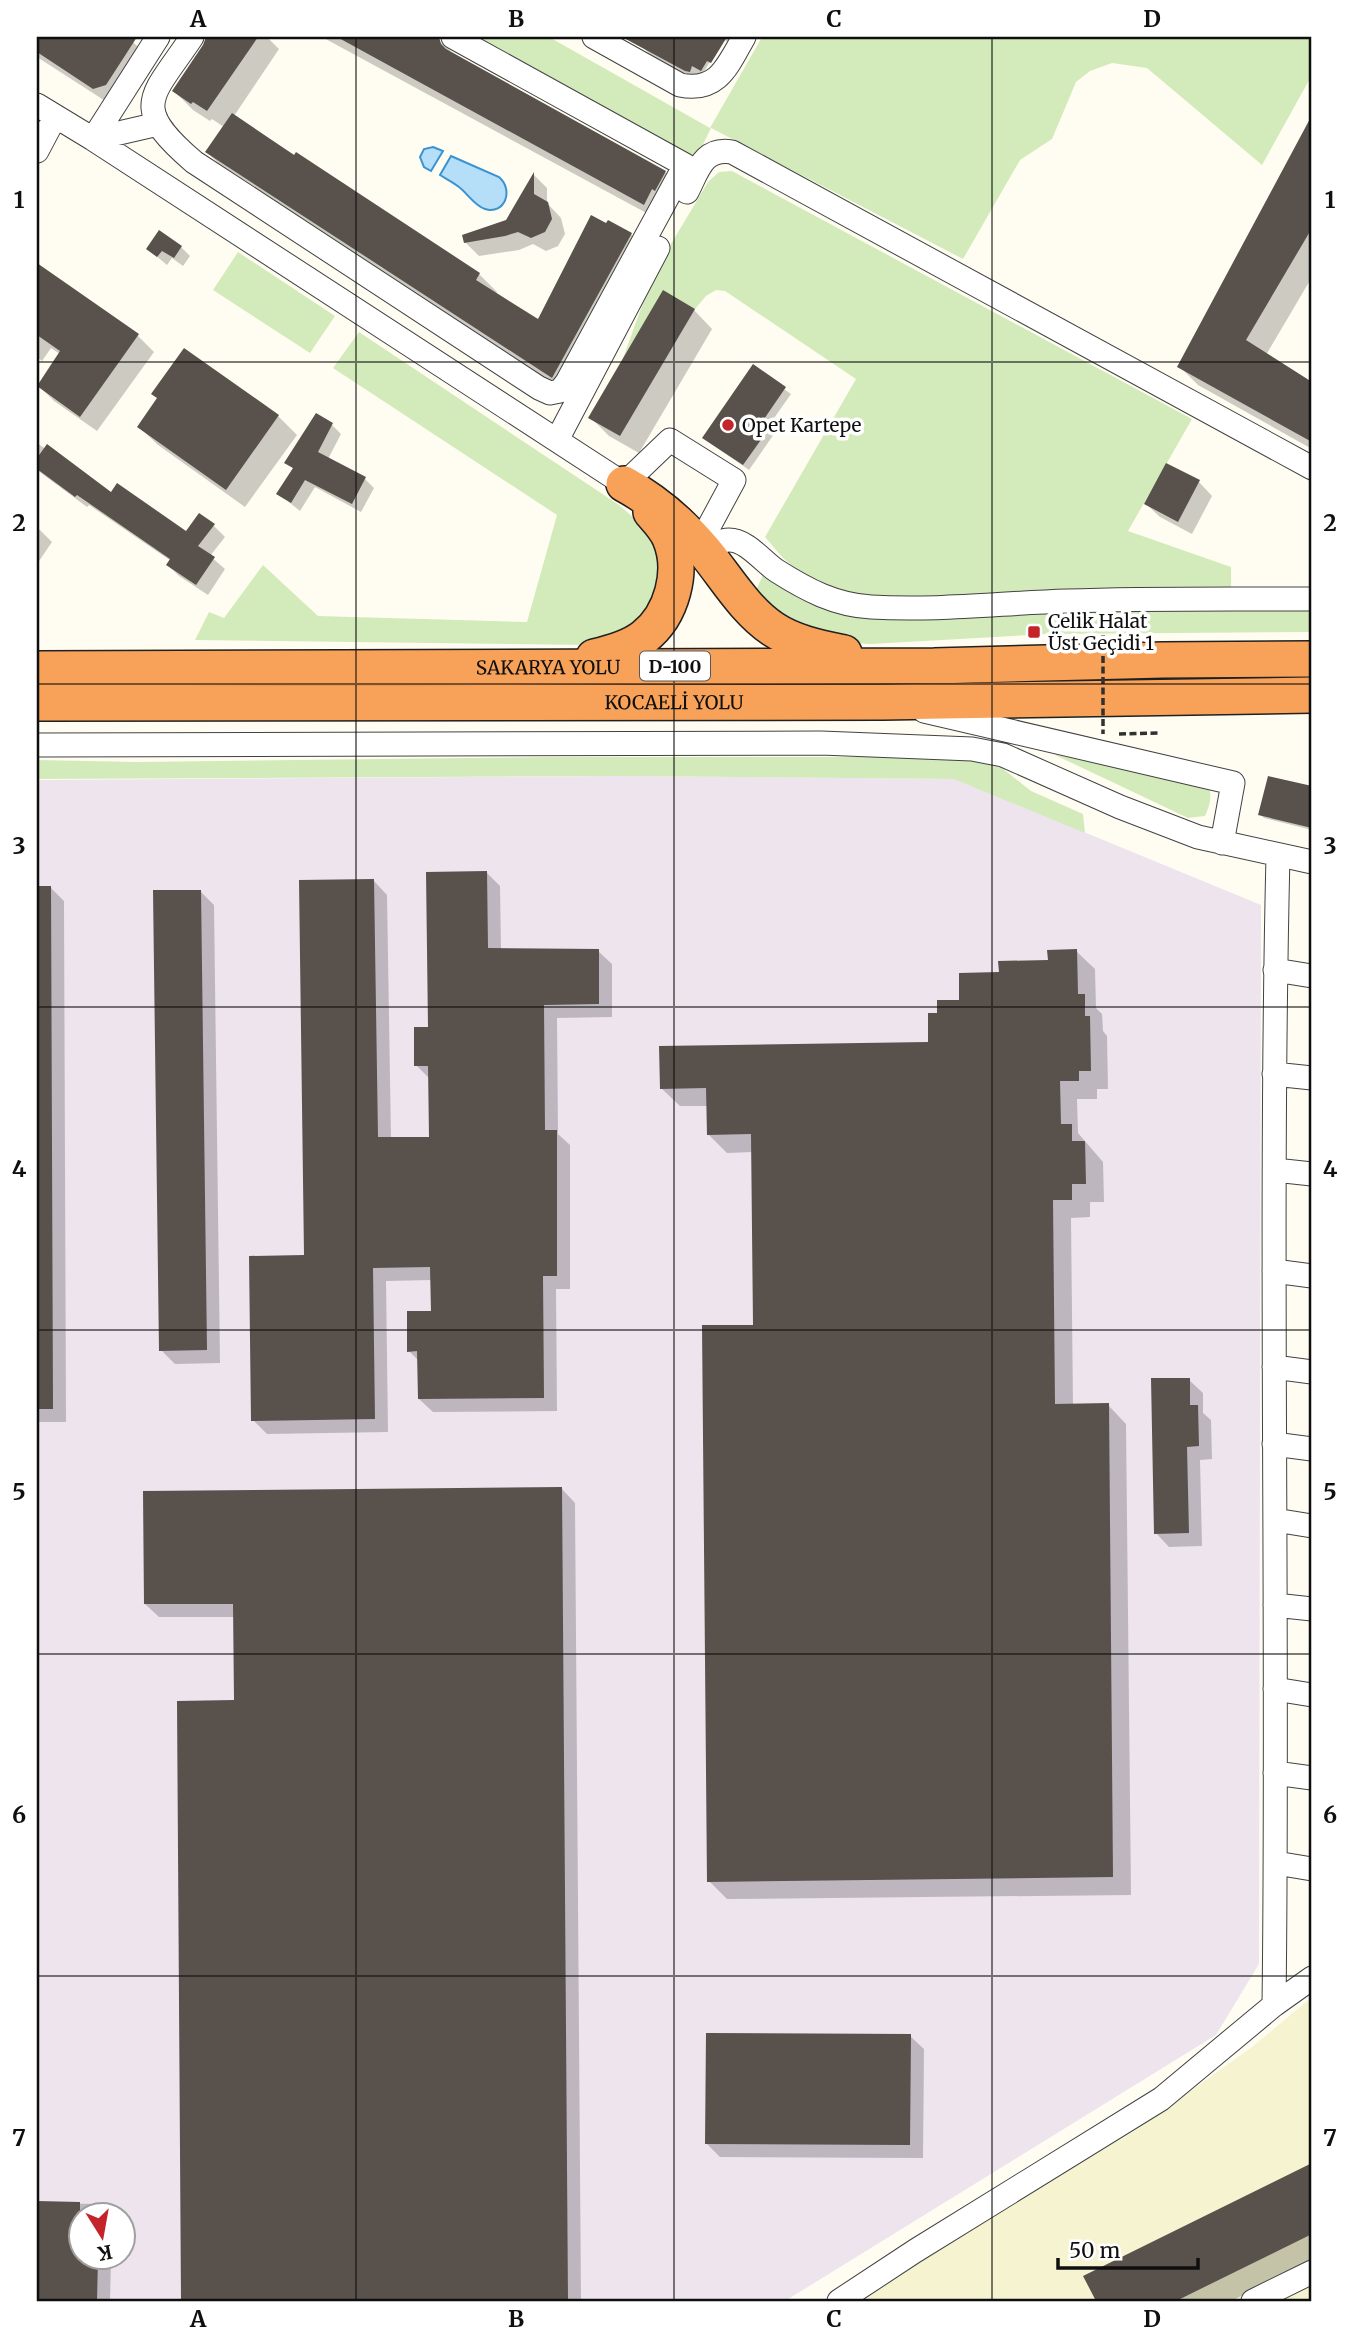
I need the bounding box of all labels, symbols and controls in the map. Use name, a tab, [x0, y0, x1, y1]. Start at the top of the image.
text: A	[189, 4, 207, 33]
text: B	[508, 4, 524, 33]
text: C	[826, 4, 842, 33]
text: D	[1143, 4, 1161, 33]
text: 1	[14, 185, 25, 214]
text: 1	[1325, 185, 1336, 214]
place label: Opet Kartepe	[742, 413, 862, 437]
marker: Opet Kartepe	[720, 417, 736, 433]
text: 2	[12, 508, 26, 537]
text: 2	[1323, 508, 1337, 537]
place label: Çelik Halat Üst Geçidi 1	[1048, 609, 1154, 655]
marker: Çelik Halat Üst Geçidi 1	[1026, 624, 1042, 640]
road number: D-100	[640, 652, 710, 680]
street label: SAKARYA YOLU	[476, 655, 620, 680]
street label: KOCAELİ YOLU	[604, 690, 744, 714]
text: 3	[12, 831, 26, 860]
text: 3	[1323, 831, 1337, 860]
text: 4	[12, 1154, 27, 1183]
text: 4	[1323, 1154, 1338, 1183]
text: 5	[12, 1477, 26, 1506]
text: 5	[1323, 1477, 1337, 1506]
text: 6	[12, 1800, 26, 1829]
text: 6	[1323, 1800, 1337, 1829]
text: 7	[12, 2123, 26, 2152]
text: 7	[1323, 2123, 1337, 2152]
north arrow	[66, 2202, 136, 2272]
scale bar	[1058, 2226, 1198, 2270]
text: 50 m	[1069, 2237, 1120, 2264]
text: K	[95, 2240, 115, 2266]
text: A	[189, 2304, 207, 2333]
text: B	[508, 2304, 524, 2333]
text: C	[826, 2304, 842, 2333]
text: D	[1143, 2304, 1161, 2333]

